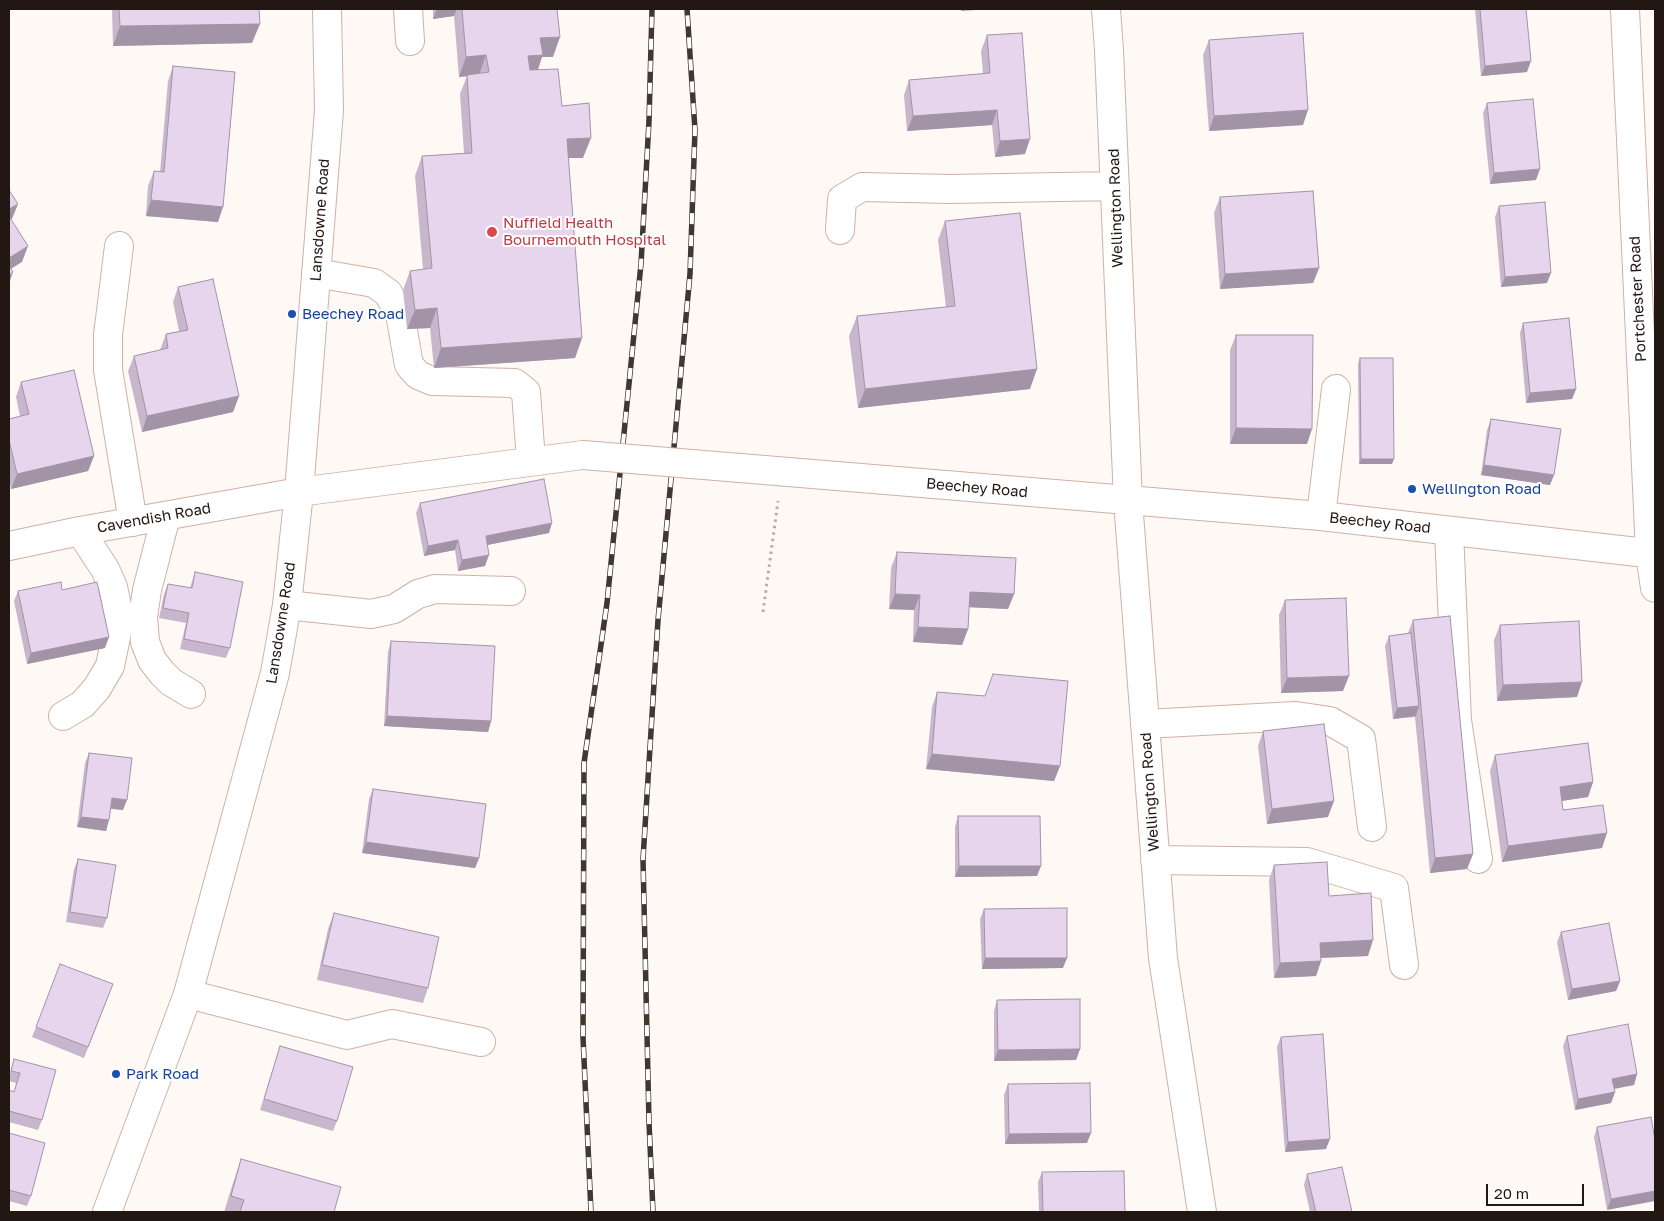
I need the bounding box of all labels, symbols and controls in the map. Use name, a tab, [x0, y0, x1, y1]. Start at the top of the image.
street label: Wellington Road	[1105, 148, 1127, 268]
street label: Lansdowne Road	[307, 158, 333, 282]
place label: Nuffield Health Bournemouth Hospital	[503, 214, 666, 249]
marker: Nuffield Health Bournemouth Hospital	[485, 225, 499, 239]
street label: Portchester Road	[1626, 236, 1650, 362]
place label: Beechey Road	[302, 305, 404, 323]
marker: Beechey Road	[286, 308, 298, 320]
street label: Beechey Road	[925, 475, 1029, 501]
place label: Wellington Road	[1422, 480, 1541, 498]
marker: Wellington Road	[1406, 483, 1418, 495]
street label: Cavendish Road	[96, 499, 212, 537]
street label: Beechey Road	[1328, 509, 1432, 537]
street label: Lansdowne Road	[262, 561, 300, 685]
street label: Wellington Road	[1137, 732, 1163, 852]
place label: Park Road	[126, 1065, 199, 1083]
marker: Park Road	[110, 1068, 122, 1080]
scale bar	[1489, 1174, 1586, 1206]
text: 20 m	[1494, 1184, 1529, 1202]

